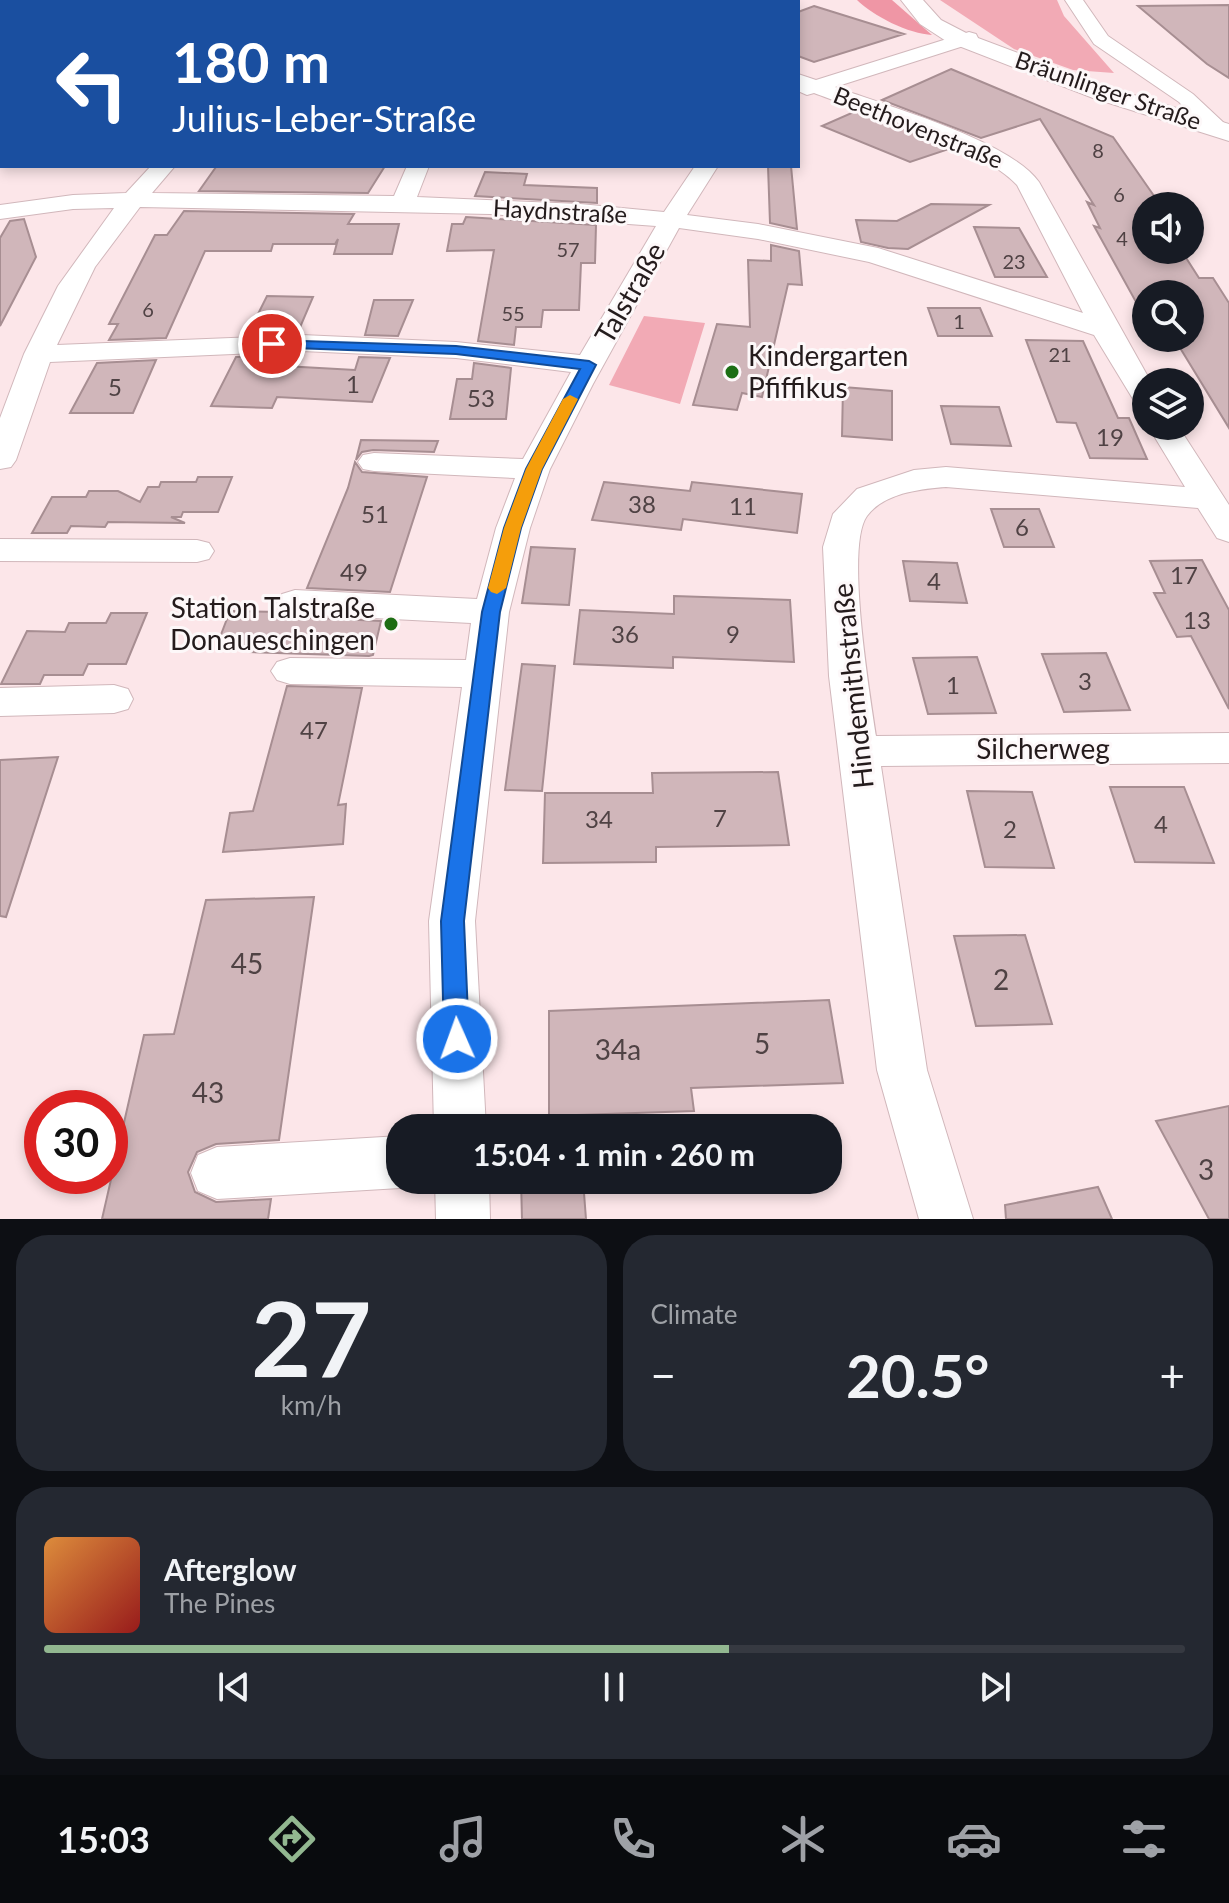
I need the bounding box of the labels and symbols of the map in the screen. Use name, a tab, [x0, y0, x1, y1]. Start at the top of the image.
street label: Bräunlinger Straße	[1012, 44, 1205, 135]
street label: Beethovenstraße	[830, 79, 1007, 174]
house number: 8	[1092, 138, 1104, 162]
house number: 6	[1113, 182, 1125, 206]
street label: Haydnstraße	[492, 193, 628, 229]
house number: 4	[1116, 226, 1128, 250]
street label: Talstraße	[587, 236, 672, 349]
house number: 57	[556, 237, 580, 261]
house number: 23	[1002, 249, 1026, 273]
house number: 6	[142, 297, 154, 321]
house number: 55	[501, 301, 525, 325]
house number: 1	[953, 309, 965, 333]
pin	[238, 310, 306, 378]
place label: Kindergarten Pfiffikus	[748, 338, 908, 404]
house number: 21	[1048, 342, 1072, 366]
marker: Kindergarten Pfiffikus	[723, 363, 741, 381]
house number: 1	[346, 369, 360, 398]
house number: 5	[108, 372, 122, 401]
house number: 53	[467, 383, 495, 412]
house number: 19	[1096, 422, 1124, 451]
house number: 38	[628, 489, 656, 518]
house number: 11	[729, 491, 757, 520]
house number: 51	[361, 499, 389, 528]
house number: 6	[1015, 512, 1029, 541]
house number: 49	[340, 557, 368, 586]
house number: 17	[1170, 560, 1198, 589]
house number: 4	[927, 566, 941, 595]
street label: Hindemithstraße	[824, 582, 880, 791]
place label: Station Talstraße Donaueschingen	[170, 590, 375, 656]
house number: 13	[1183, 605, 1211, 634]
marker: Station Talstraße Donaueschingen	[382, 615, 400, 633]
house number: 36	[611, 619, 639, 648]
house number: 9	[726, 619, 740, 648]
house number: 3	[1078, 666, 1092, 695]
house number: 1	[946, 670, 960, 699]
house number: 47	[300, 715, 328, 744]
street label: Silcherweg	[976, 731, 1110, 765]
house number: 7	[713, 803, 727, 832]
house number: 34	[585, 804, 613, 833]
house number: 4	[1154, 809, 1168, 838]
house number: 2	[1003, 814, 1017, 843]
house number: 45	[231, 946, 263, 980]
house number: 2	[993, 962, 1009, 996]
position arrow	[415, 997, 499, 1081]
house number: 5	[754, 1026, 770, 1060]
house number: 34a	[595, 1032, 641, 1066]
house number: 43	[192, 1075, 224, 1109]
speed limit sign: 30	[24, 1090, 128, 1194]
house number: 3	[1198, 1152, 1214, 1186]

